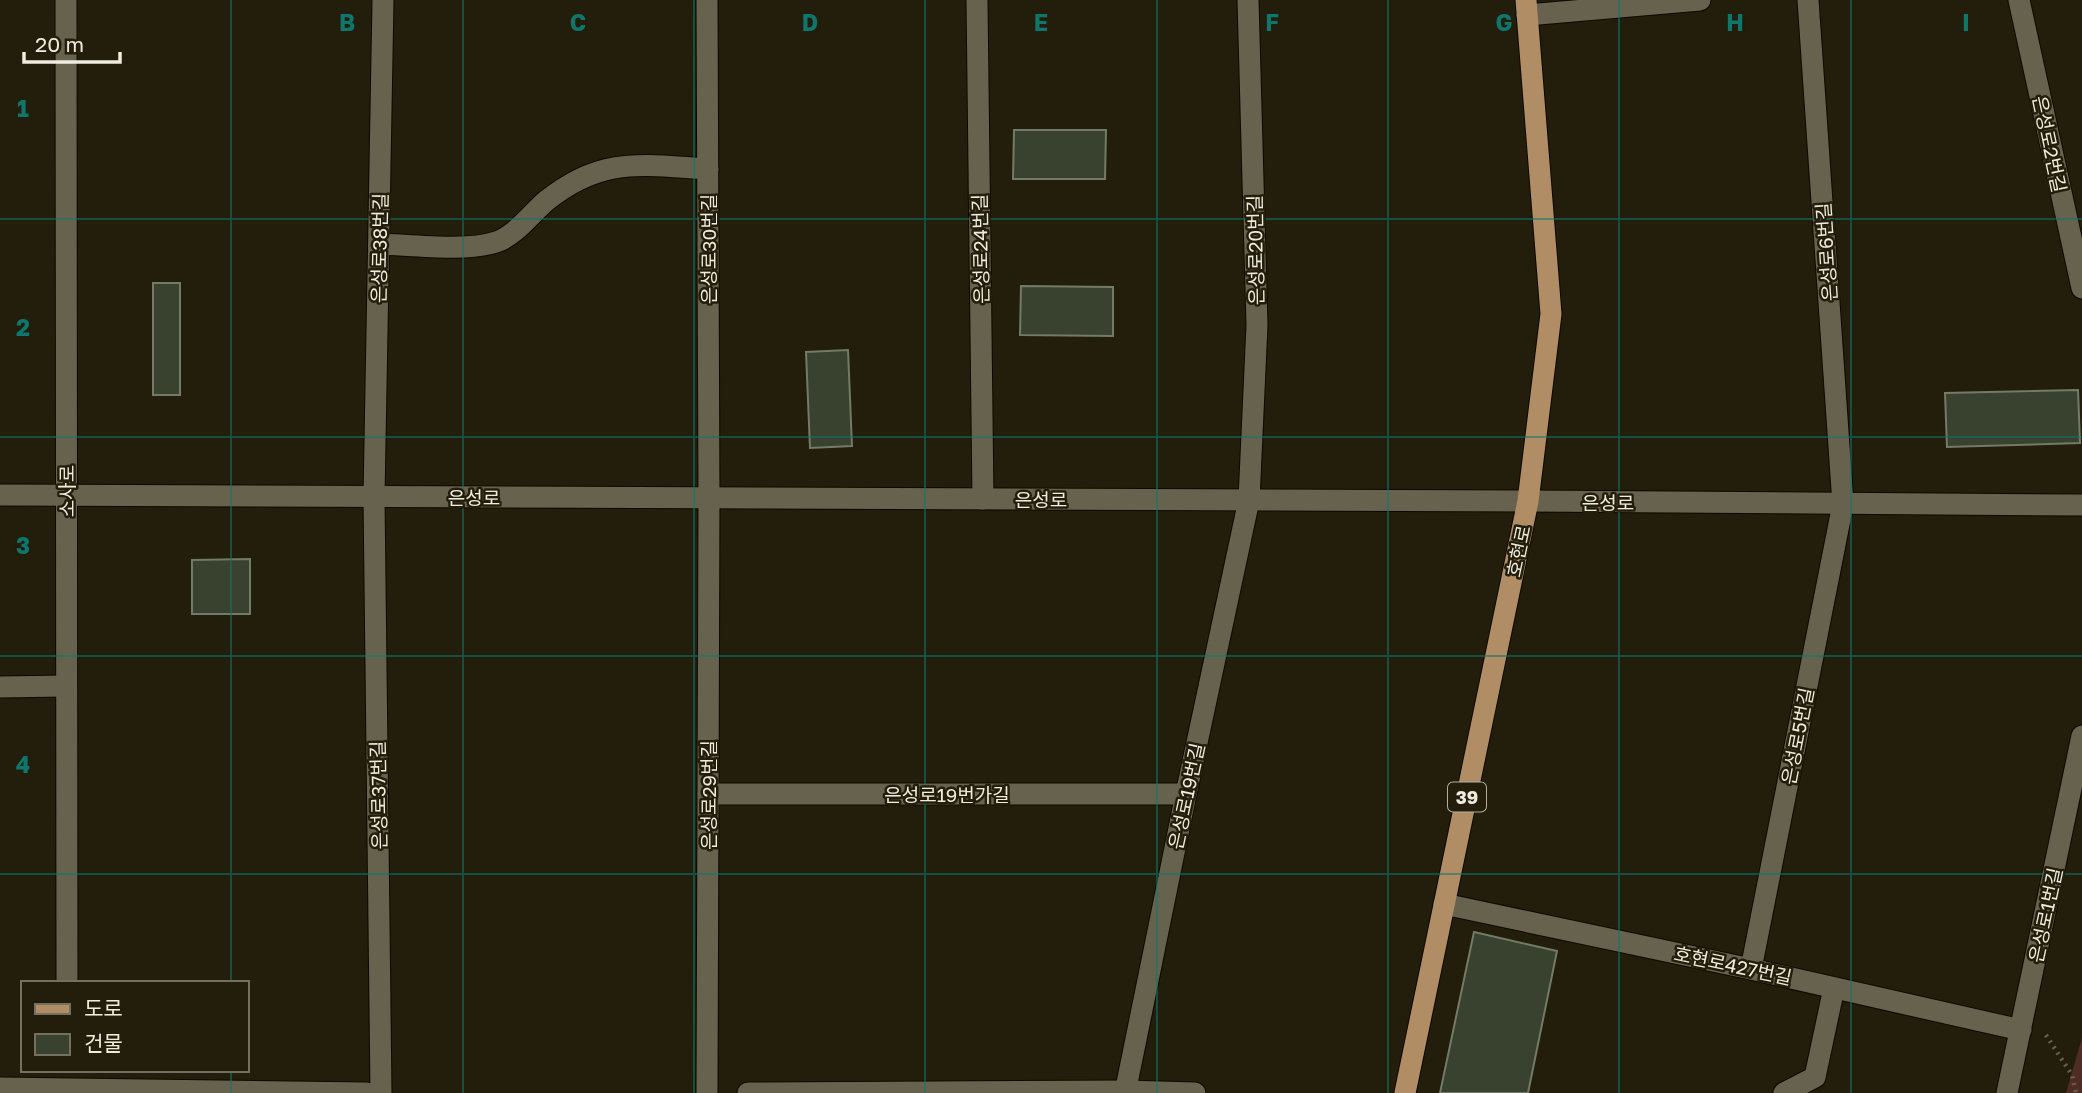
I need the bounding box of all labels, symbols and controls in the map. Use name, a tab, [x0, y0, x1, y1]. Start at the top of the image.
text: B	[339, 8, 355, 36]
text: C	[570, 8, 586, 36]
text: D	[802, 8, 818, 36]
text: E	[1034, 8, 1048, 36]
text: F	[1265, 8, 1279, 36]
text: G	[1496, 8, 1512, 36]
text: H	[1726, 8, 1744, 36]
text: I	[1962, 8, 1970, 36]
scale bar	[24, 21, 121, 65]
text: 20 m	[35, 31, 84, 57]
street label: 은성로2번길	[2029, 93, 2071, 195]
text: 1	[17, 94, 29, 122]
street label: 은성로38번길	[367, 193, 391, 303]
street label: 은성로30번길	[697, 194, 720, 304]
street label: 은성로24번길	[968, 194, 992, 304]
street label: 은성로20번길	[1243, 195, 1267, 305]
street label: 은성로6번길	[1811, 202, 1841, 302]
text: 2	[16, 313, 30, 341]
street label: 소사로	[55, 465, 78, 517]
street label: 은성로	[448, 486, 500, 509]
street label: 은성로	[1015, 488, 1067, 511]
street label: 은성로	[1582, 491, 1634, 514]
street label: 호현로	[1501, 523, 1535, 579]
text: 3	[16, 531, 30, 559]
street label: 은성로5번길	[1776, 685, 1818, 787]
street label: 은성로29번길	[697, 740, 720, 850]
street label: 은성로37번길	[366, 741, 390, 849]
street label: 은성로19번길	[1164, 741, 1208, 851]
text: 4	[16, 750, 30, 778]
road number: 39	[1448, 782, 1486, 812]
street label: 은성로19번가길	[884, 783, 1010, 806]
street label: 은성로1번길	[2024, 865, 2066, 965]
street label: 호현로427번길	[1672, 941, 1794, 989]
legend	[21, 981, 248, 1072]
text: 도로	[84, 995, 123, 1021]
text: 건물	[84, 1030, 123, 1056]

